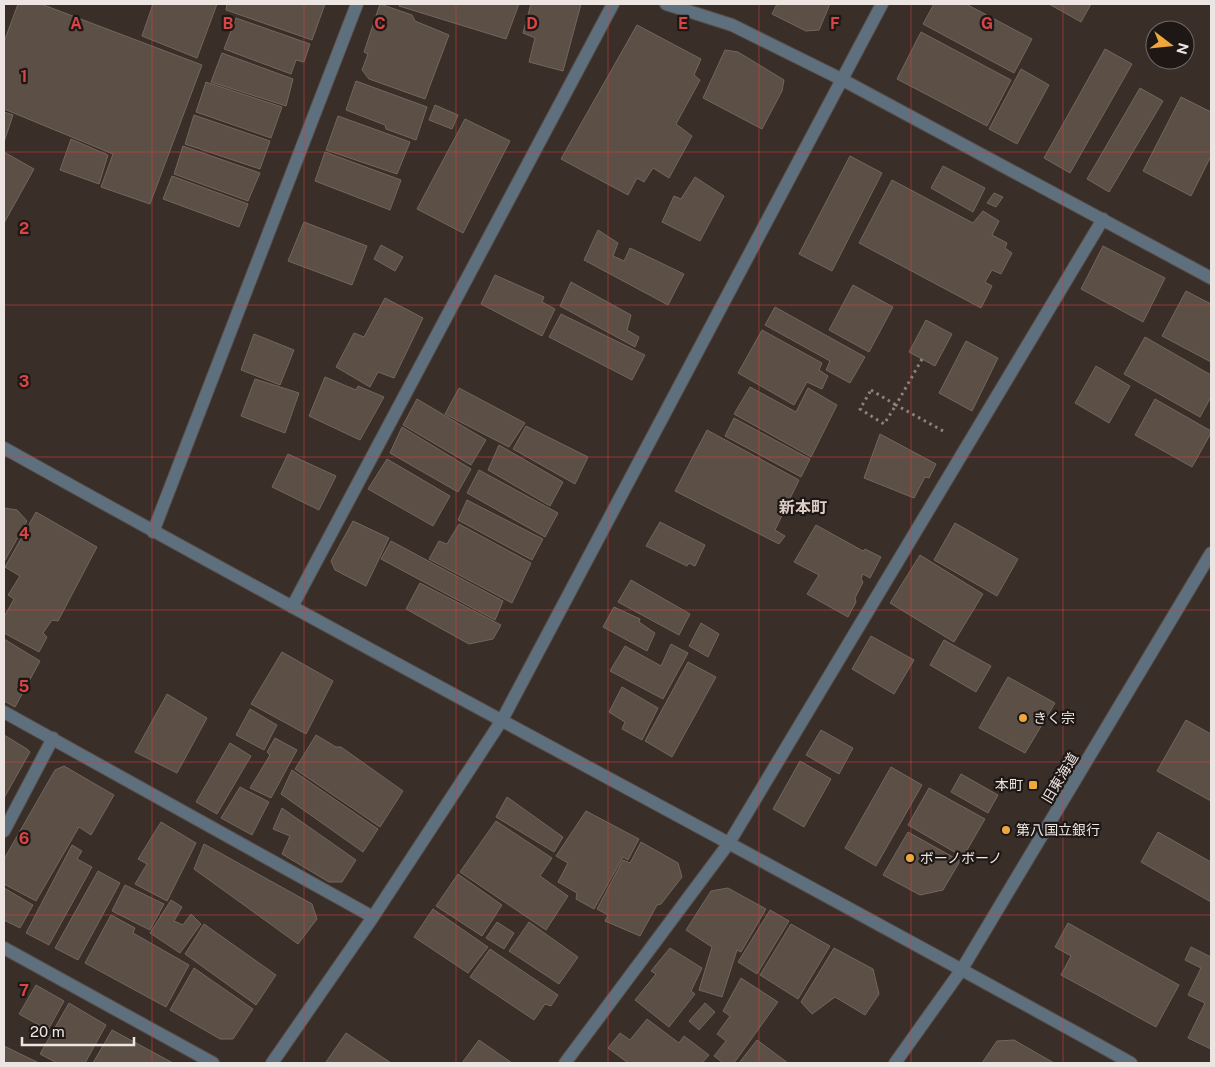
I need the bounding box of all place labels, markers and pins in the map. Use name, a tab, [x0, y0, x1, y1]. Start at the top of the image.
place label: きく宗	[1033, 710, 1075, 726]
marker: きく宗	[1017, 712, 1029, 724]
place label: 本町	[995, 777, 1023, 793]
marker: 本町	[1027, 779, 1039, 791]
place label: 第八国立銀行	[1016, 822, 1100, 838]
marker: 第八国立銀行	[1000, 824, 1012, 836]
place label: ボーノボーノ	[920, 850, 1002, 866]
marker: ボーノボーノ	[904, 852, 916, 864]

